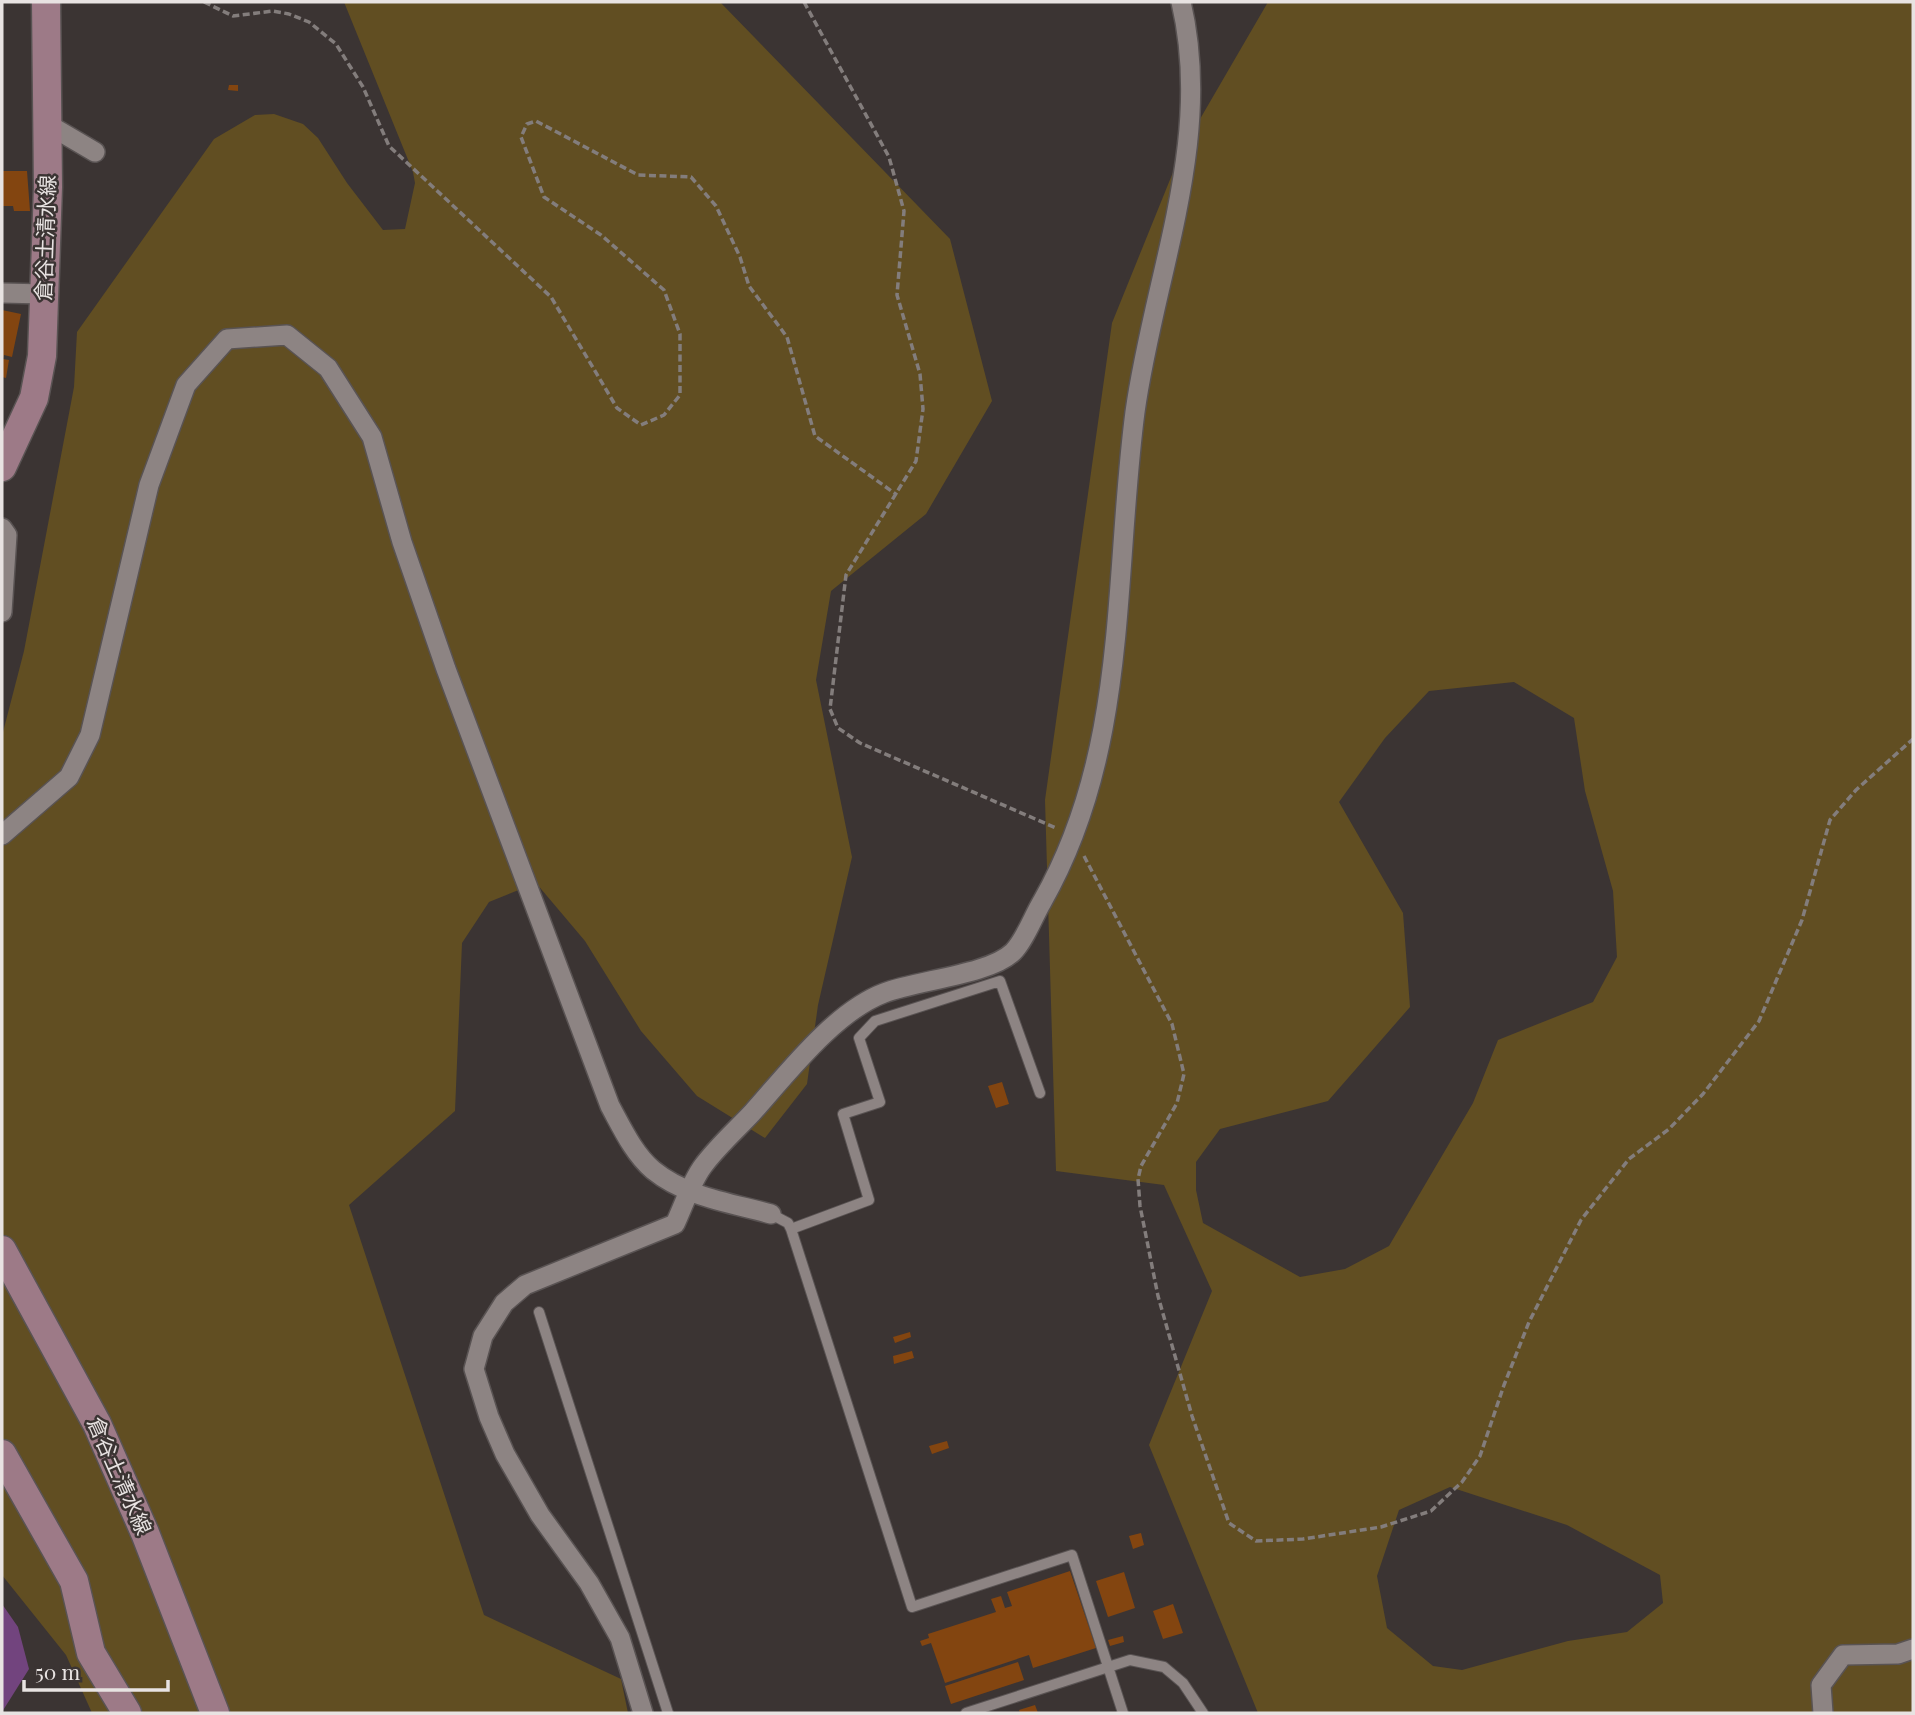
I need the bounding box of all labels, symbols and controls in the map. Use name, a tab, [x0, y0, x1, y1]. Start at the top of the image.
street label: 倉谷土清水線	[28, 174, 60, 301]
street label: 倉谷土清水線	[82, 1412, 159, 1538]
scale bar	[24, 1648, 168, 1692]
text: 50 m	[35, 1657, 81, 1685]

